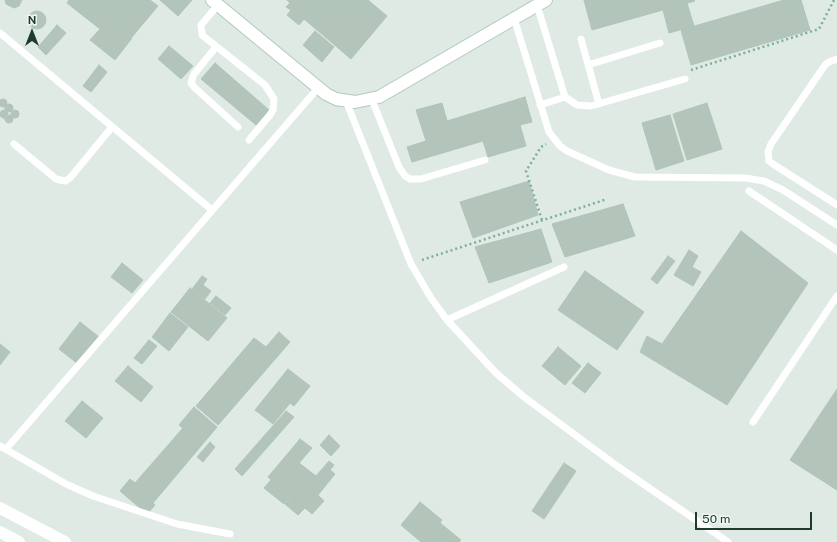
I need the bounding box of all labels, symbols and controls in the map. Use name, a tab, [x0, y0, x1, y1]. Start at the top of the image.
north arrow	[12, 12, 52, 52]
text: N	[28, 14, 36, 26]
scale bar	[697, 504, 814, 530]
text: 50 m	[702, 512, 730, 526]

